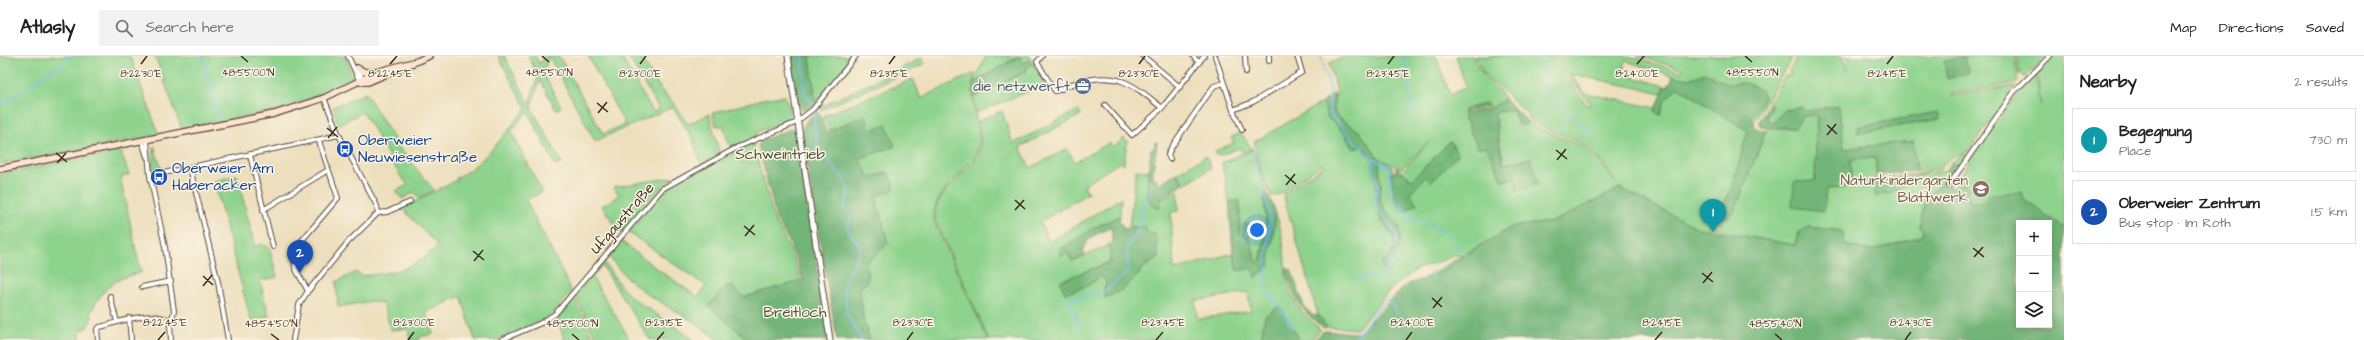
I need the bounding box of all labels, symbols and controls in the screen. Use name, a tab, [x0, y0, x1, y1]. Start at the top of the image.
search box	[99, 10, 379, 46]
text: Atlasly	[20, 14, 75, 41]
icon: search	[113, 17, 135, 39]
text: Search here	[145, 17, 234, 38]
text: Map	[2170, 18, 2197, 38]
text: Directions	[2219, 18, 2284, 38]
text: Saved	[2306, 18, 2344, 38]
text: 48°55'00"N	[222, 66, 274, 80]
text: 48°55'10"N	[525, 66, 573, 80]
text: 48°55'50"N	[1725, 66, 1779, 80]
text: 8°22'30"E	[120, 67, 162, 81]
text: 8°22'45"E	[368, 67, 412, 81]
text: 8°23'00"E	[619, 67, 661, 81]
text: 8°23'15"E	[870, 67, 908, 81]
text: 8°23'30"E	[1119, 67, 1159, 81]
text: 8°23'45"E	[1366, 67, 1410, 81]
text: 8°24'00"E	[1615, 67, 1659, 81]
text: 8°24'15"E	[1867, 67, 1907, 81]
text: Nearby	[2080, 70, 2137, 94]
text: 2 results	[2294, 73, 2348, 91]
place label: die netzwerft	[973, 76, 1070, 97]
office icon: die netzwerft	[1073, 76, 1093, 96]
text: Begegnung	[2119, 121, 2192, 142]
place label: Oberweier Neuwiesenstraße	[358, 130, 477, 168]
text: 1	[2093, 131, 2095, 149]
text: 730 m	[2309, 131, 2347, 149]
bus stop icon: Oberweier Neuwiesenstraße	[335, 139, 355, 159]
text: Place	[2119, 142, 2151, 160]
park label: Schweintrieb	[735, 144, 825, 165]
place label: Oberweier Am Haberacker	[172, 158, 273, 196]
bus stop icon: Oberweier Am Haberacker	[149, 167, 169, 187]
place label: Naturkindergarten Blattwerk	[1841, 170, 1968, 208]
street label: Ufgaustraße	[585, 178, 660, 259]
school or university icon: Naturkindergarten Blattwerk	[1971, 179, 1991, 199]
text: Oberweier Zentrum	[2119, 193, 2260, 214]
pin: 1	[1700, 199, 1726, 232]
text: 2	[2090, 203, 2098, 221]
text: 1.5 km	[2311, 203, 2347, 221]
text: Bus stop · Im Roth	[2119, 214, 2231, 232]
your location	[1247, 220, 1267, 240]
map controls	[2016, 220, 2052, 328]
button: +	[2016, 220, 2052, 256]
pin: 2	[287, 240, 313, 273]
button: −	[2016, 256, 2052, 292]
button: layers	[2016, 292, 2052, 328]
park label: Breitloch	[763, 302, 827, 323]
text: 8°22'45"E	[143, 316, 187, 330]
text: 8°23'00"E	[393, 316, 435, 330]
text: 8°23'15"E	[645, 316, 683, 330]
text: 8°23'30"E	[893, 316, 933, 330]
text: 8°23'45"E	[1141, 316, 1185, 330]
text: 8°24'00"E	[1390, 316, 1434, 330]
text: 8°24'15"E	[1642, 316, 1682, 330]
text: 8°24'30"E	[1890, 316, 1932, 330]
text: 48°54'50"N	[244, 317, 298, 331]
text: 48°55'00"N	[546, 317, 598, 331]
text: 48°55'40"N	[1748, 317, 1802, 331]

